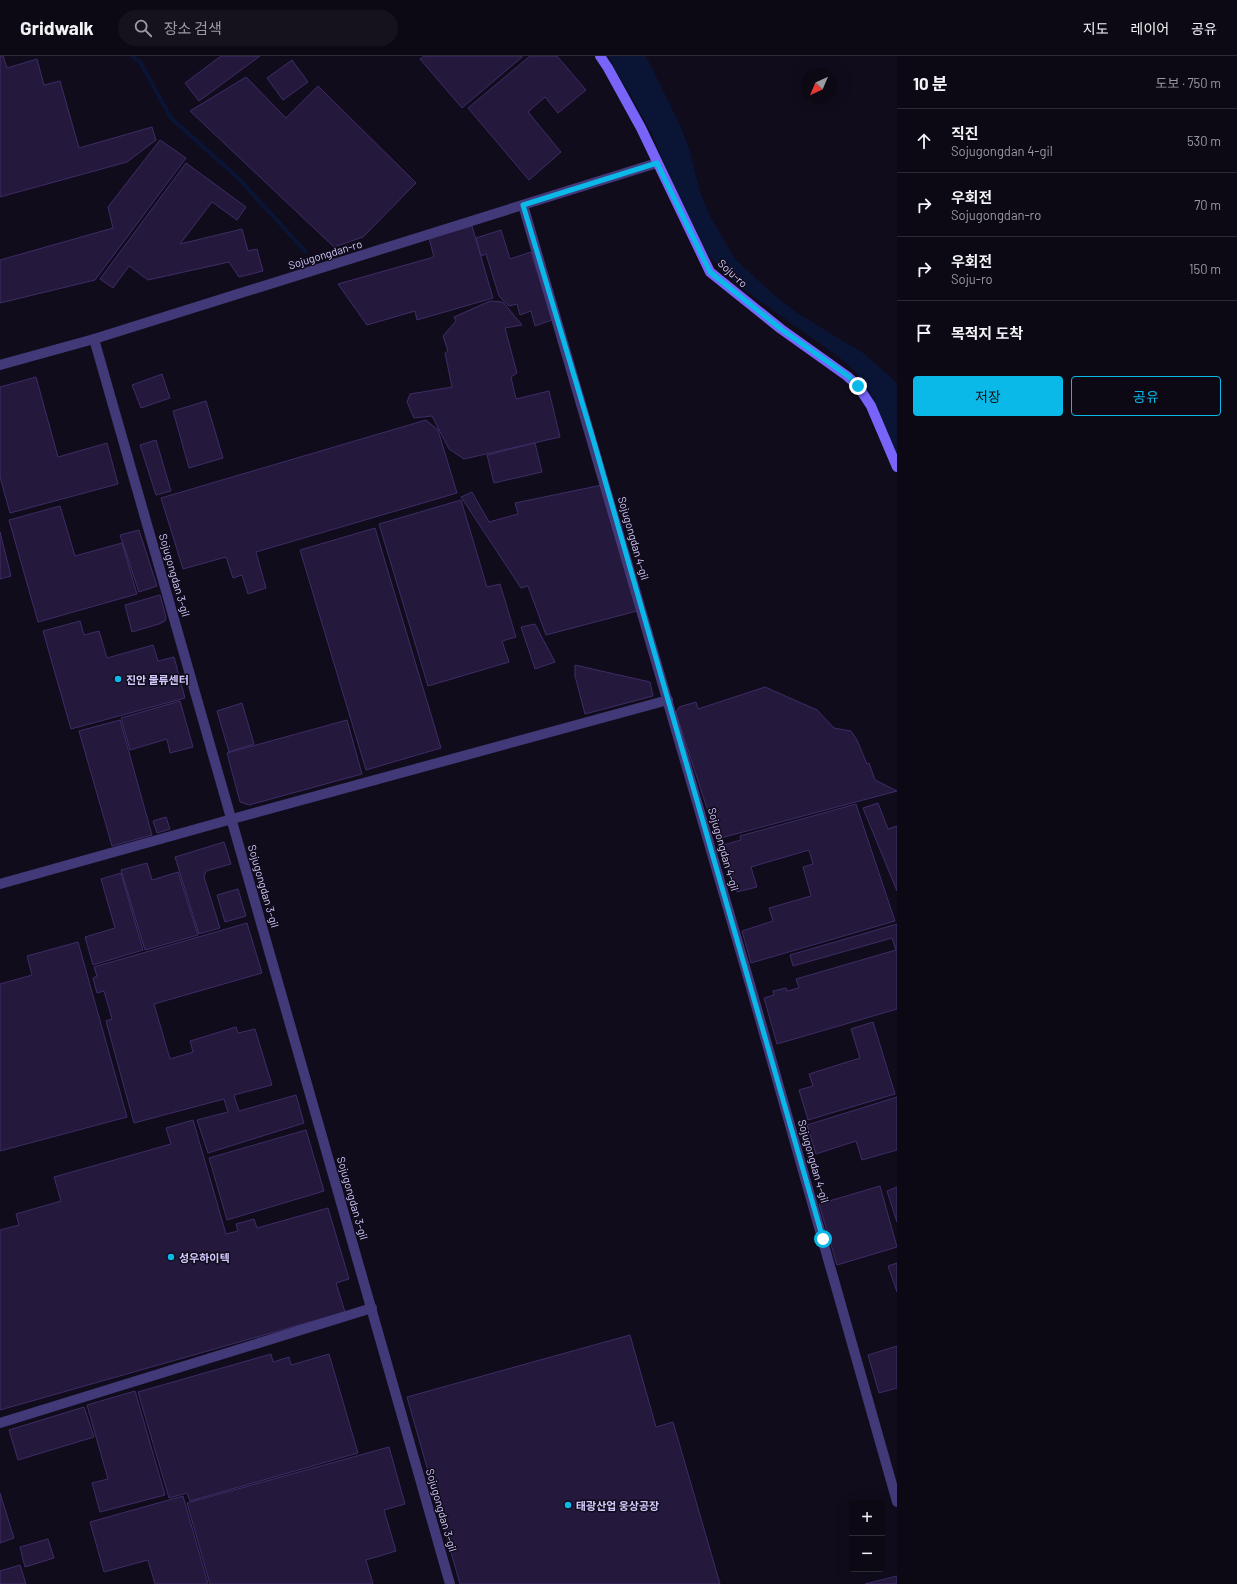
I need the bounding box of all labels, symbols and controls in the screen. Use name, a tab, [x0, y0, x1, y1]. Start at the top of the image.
search box	[118, 10, 398, 46]
text: Gridwalk	[20, 16, 94, 39]
icon: search	[132, 17, 154, 39]
text: 장소 검색	[164, 19, 222, 37]
text: 지도	[1083, 20, 1109, 37]
text: 레이어	[1131, 20, 1169, 37]
text: 공유	[1191, 20, 1217, 37]
north arrow	[801, 68, 837, 104]
text: 10 분	[913, 73, 948, 93]
text: 도보 · 750 m	[1156, 75, 1221, 91]
text: 직진	[951, 124, 979, 142]
icon: ahead	[913, 130, 935, 152]
text: 530 m	[1187, 133, 1221, 149]
text: Sojugongdan 4-gil	[951, 143, 1053, 159]
text: 우회전	[951, 188, 992, 206]
icon: right	[913, 194, 935, 216]
text: 70 m	[1194, 197, 1221, 213]
text: Sojugongdan-ro	[951, 207, 1041, 223]
street label: Sojugongdan-ro	[287, 237, 363, 271]
text: 우회전	[951, 252, 992, 270]
street label: Soju-ro	[716, 256, 750, 290]
icon: right	[913, 258, 935, 280]
text: 150 m	[1189, 261, 1221, 277]
text: Soju-ro	[951, 271, 993, 287]
icon: arrive	[913, 322, 935, 344]
text: 목적지 도착	[951, 324, 1023, 342]
button: 저장	[913, 376, 1063, 416]
button: 공유	[1071, 376, 1221, 416]
route end	[849, 377, 867, 395]
street label: Sojugongdan 4-gil	[616, 495, 652, 581]
street label: Sojugongdan 3-gil	[157, 532, 193, 618]
place label: 진안 물류센터	[126, 673, 189, 686]
marker: 진안 물류센터	[113, 674, 123, 684]
street label: Sojugongdan 4-gil	[706, 806, 742, 892]
street label: Sojugongdan 3-gil	[246, 843, 282, 929]
street label: Sojugongdan 4-gil	[796, 1118, 832, 1204]
street label: Sojugongdan 3-gil	[335, 1155, 371, 1241]
route start	[814, 1230, 832, 1248]
place label: 성우하이텍	[179, 1251, 230, 1264]
marker: 성우하이텍	[166, 1252, 176, 1262]
street label: Sojugongdan 3-gil	[424, 1467, 460, 1553]
place label: 태광산업 웅상공장	[576, 1499, 659, 1512]
marker: 태광산업 웅상공장	[563, 1500, 573, 1510]
map controls	[849, 1500, 885, 1572]
button: +	[849, 1500, 885, 1536]
button: −	[849, 1536, 885, 1572]

